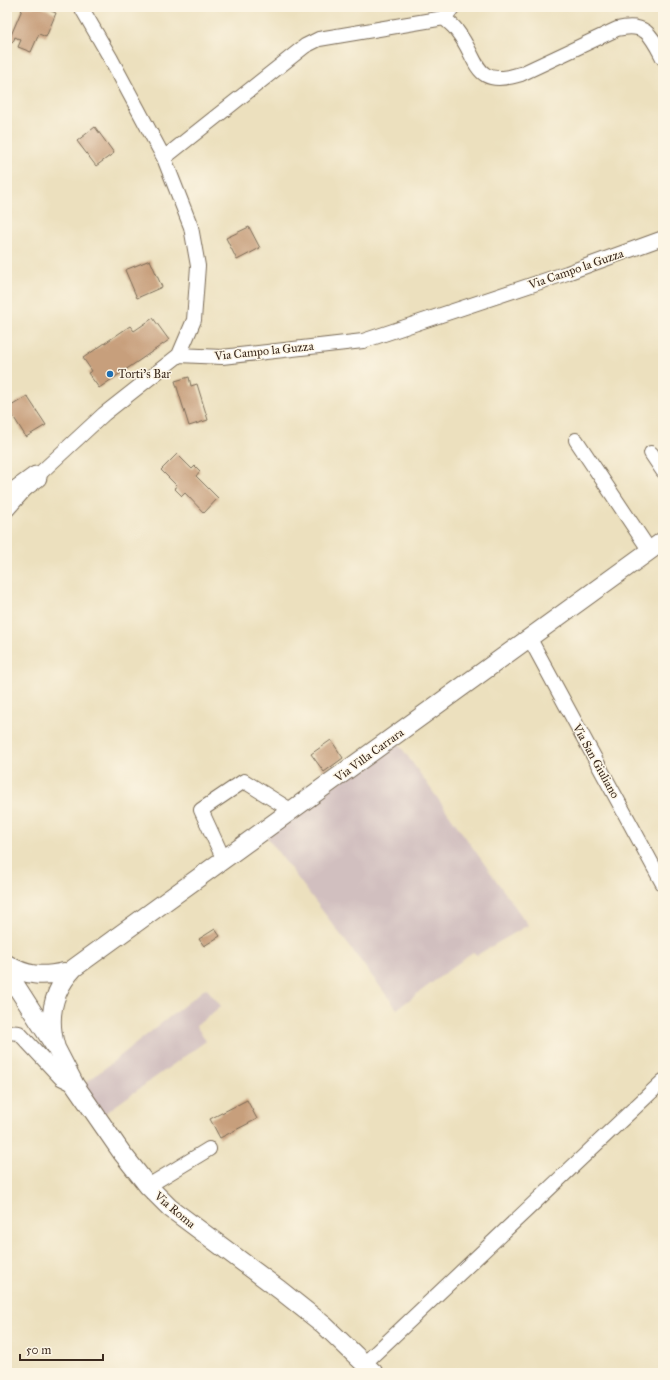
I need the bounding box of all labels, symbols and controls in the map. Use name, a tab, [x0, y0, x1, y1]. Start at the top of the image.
street label: Via Campo la Guzza	[526, 246, 626, 292]
street label: Via Campo la Guzza	[213, 339, 315, 363]
place label: Torti's Bar	[118, 367, 171, 381]
marker: Torti's Bar	[105, 369, 115, 379]
street label: Via San Giuliano	[569, 720, 622, 801]
street label: Via Villa Carrara	[331, 725, 407, 785]
street label: Via Roma	[151, 1188, 199, 1232]
scale bar	[20, 1336, 103, 1362]
text: 50 m	[26, 1343, 51, 1357]

